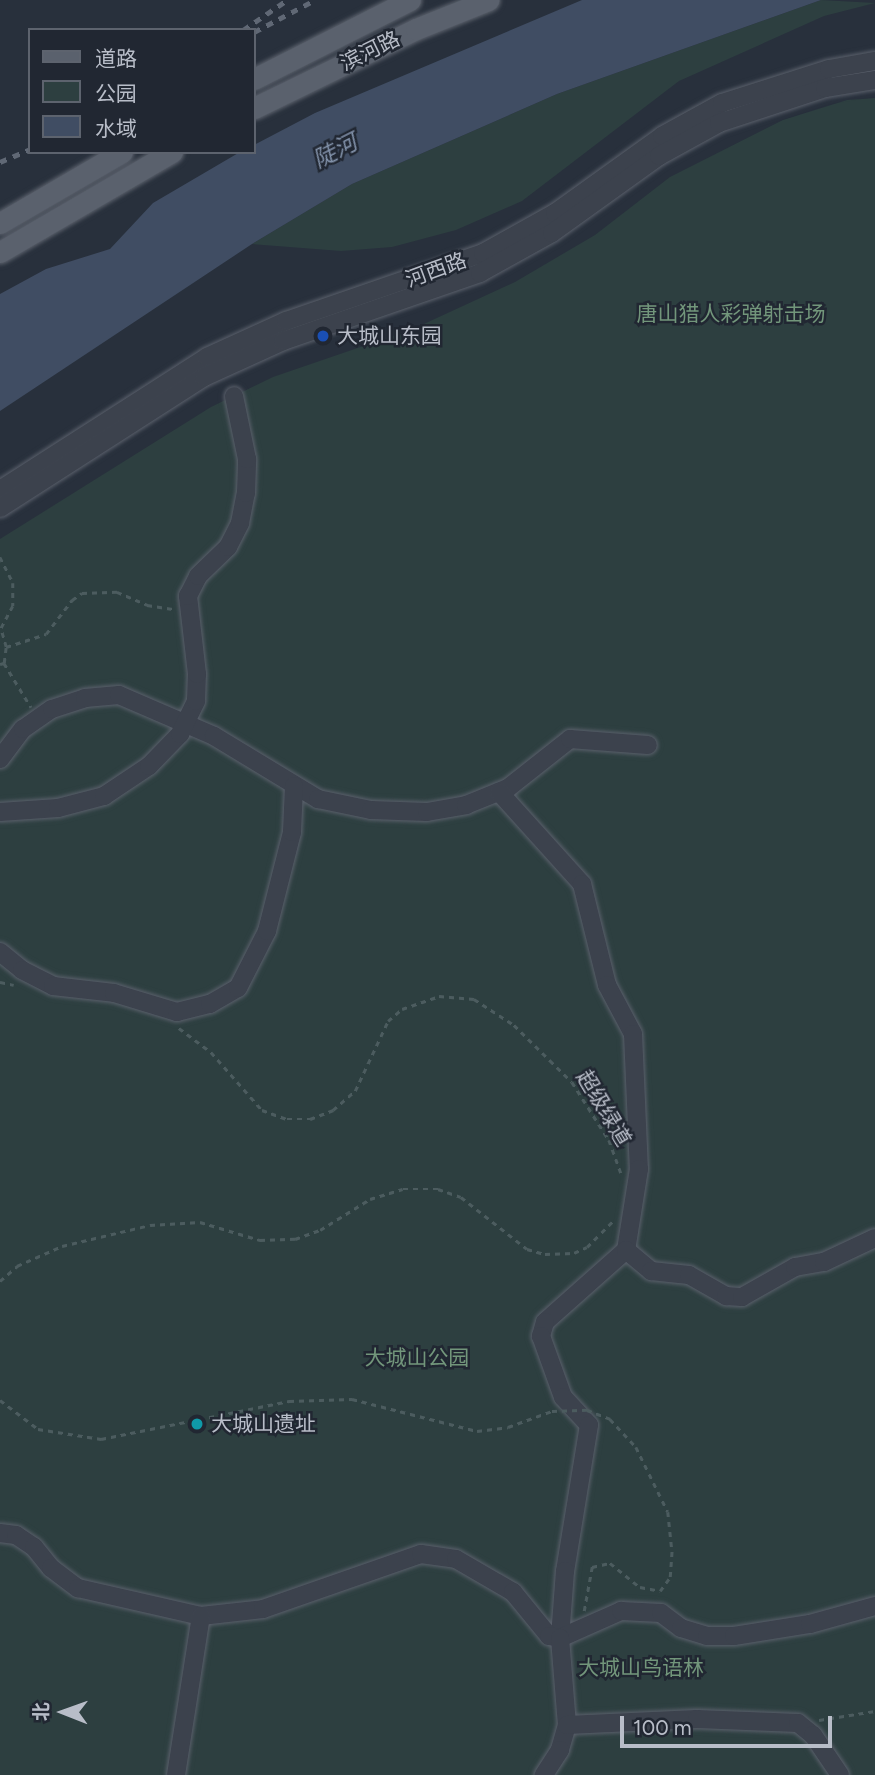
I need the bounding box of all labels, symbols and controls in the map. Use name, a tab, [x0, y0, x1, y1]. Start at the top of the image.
street label: 滨河路	[336, 26, 404, 76]
legend	[28, 28, 256, 154]
text: 道路	[95, 46, 137, 71]
text: 公园	[95, 81, 137, 106]
text: 水域	[95, 116, 137, 141]
water label: 陡河	[308, 128, 362, 174]
street label: 河西路	[402, 247, 470, 293]
park label: 唐山猎人彩弹射击场	[637, 301, 825, 327]
place label: 大城山东园	[337, 323, 442, 349]
marker: 大城山东园	[315, 328, 331, 344]
street label: 超级绿道	[572, 1066, 636, 1150]
park label: 大城山公园	[365, 1345, 469, 1371]
place label: 大城山遗址	[211, 1411, 316, 1437]
marker: 大城山遗址	[189, 1416, 205, 1432]
park label: 大城山鸟语林	[578, 1655, 704, 1681]
north arrow	[28, 1677, 98, 1747]
text: 北	[30, 1702, 53, 1721]
scale bar	[623, 1702, 835, 1746]
text: 100 m	[633, 1715, 692, 1740]

